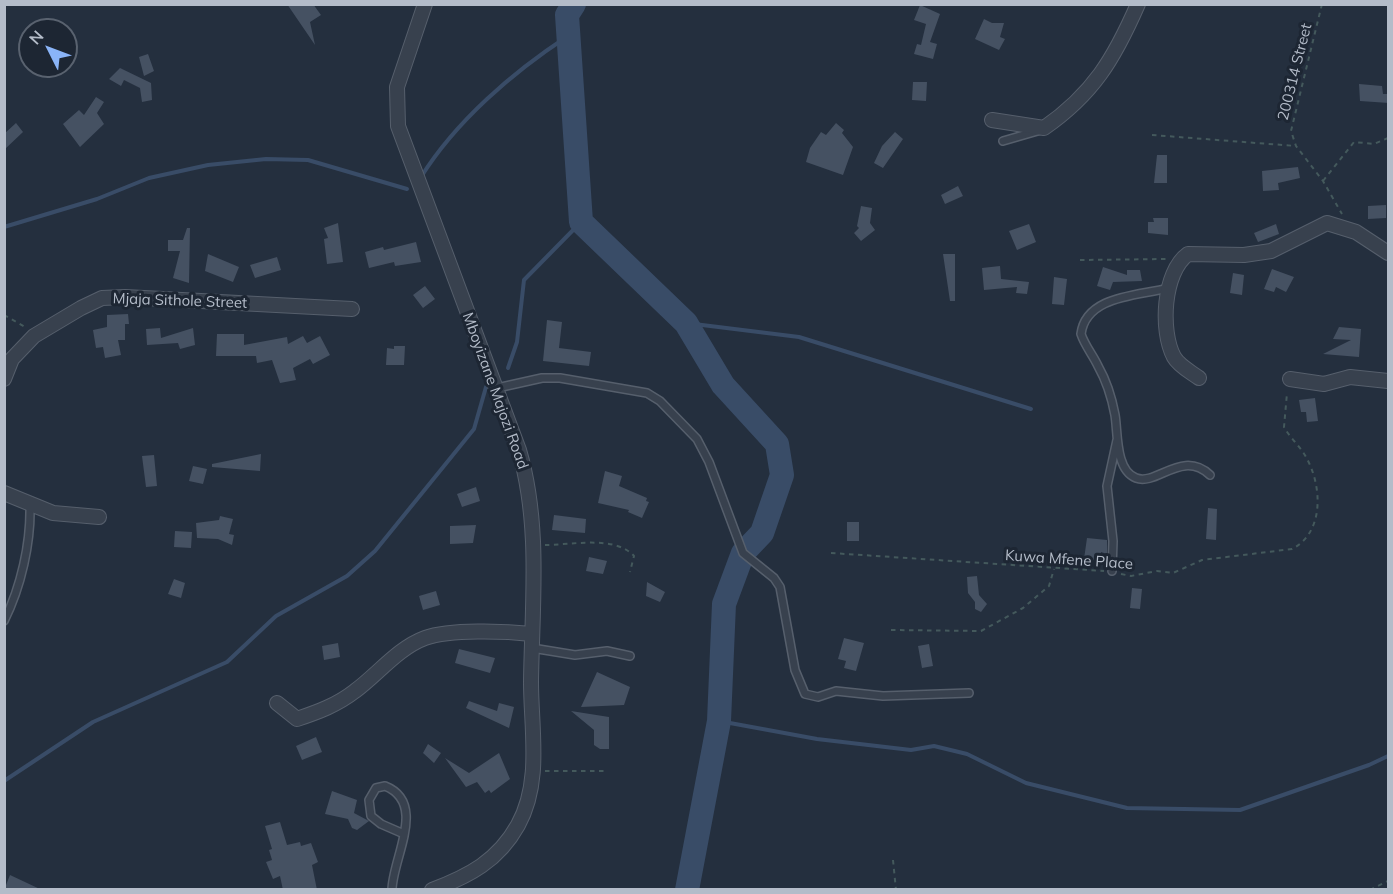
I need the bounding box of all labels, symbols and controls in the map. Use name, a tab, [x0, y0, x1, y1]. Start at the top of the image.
north arrow	[18, 18, 78, 78]
street label: 200314 Street	[1274, 22, 1316, 122]
text: N	[25, 26, 48, 48]
street label: Mjaja Sithole Street	[112, 290, 248, 312]
street label: Mboyizane Majozi Road	[458, 310, 532, 472]
street label: Kuwa Mfene Place	[1004, 547, 1134, 573]

